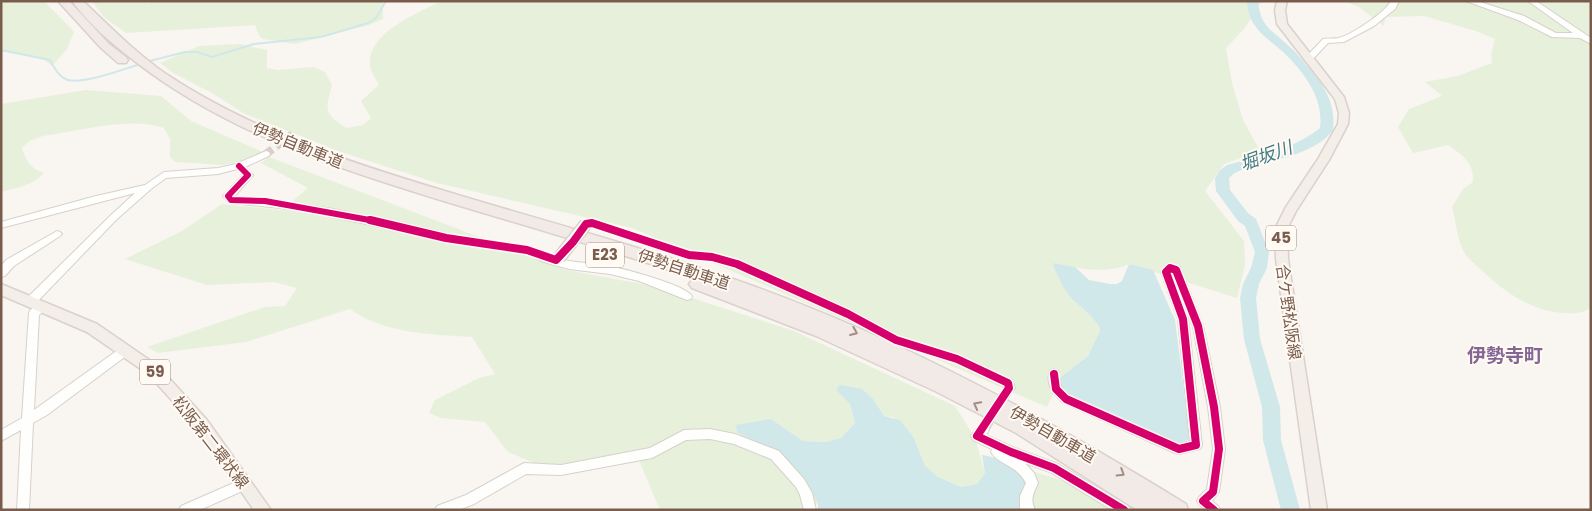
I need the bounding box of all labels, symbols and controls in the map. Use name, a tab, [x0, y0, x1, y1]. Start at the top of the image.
street label: 伊勢自動車道	[249, 117, 347, 174]
water label: 堀坂川	[1236, 134, 1297, 177]
road number: 45	[1266, 226, 1296, 250]
road number: E23	[586, 242, 624, 268]
street label: 伊勢自動車道	[635, 244, 733, 295]
street label: 合ケ野松阪線	[1270, 263, 1307, 361]
one-way arrow	[849, 326, 858, 337]
district label: 伊勢寺町	[1467, 342, 1543, 369]
road number: 59	[140, 360, 170, 384]
street label: 松阪第二環状線	[167, 391, 254, 494]
street label: 伊勢自動車道	[1005, 400, 1100, 468]
one-way arrow	[973, 401, 982, 411]
one-way arrow	[1116, 467, 1125, 477]

